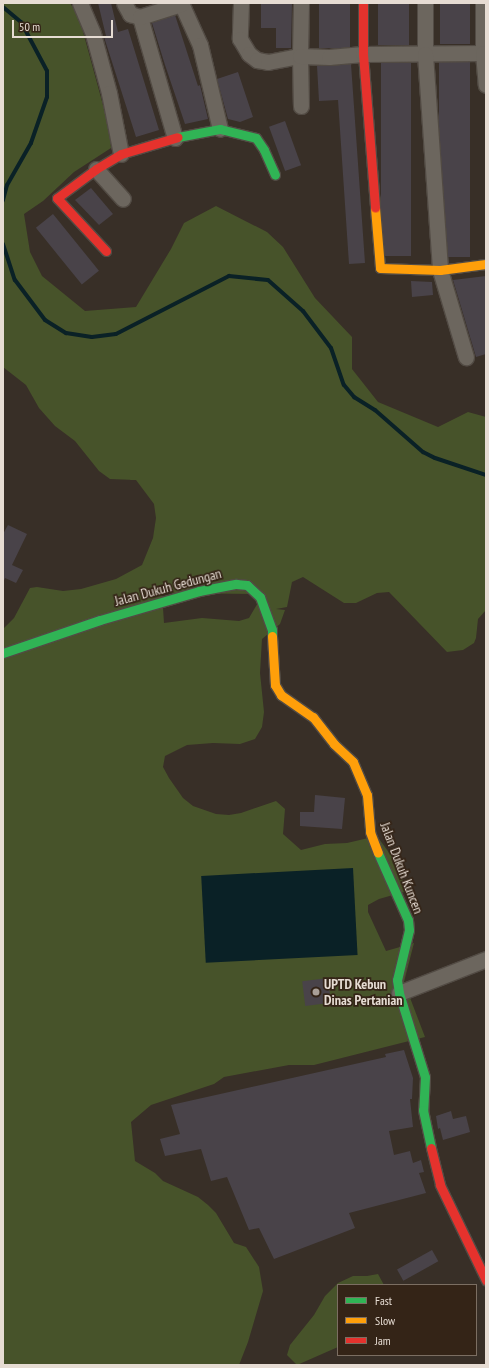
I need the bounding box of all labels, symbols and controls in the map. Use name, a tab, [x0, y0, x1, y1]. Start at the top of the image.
scale bar	[14, 12, 115, 38]
text: 50 m	[19, 19, 40, 34]
street label: Jalan Dukuh Gedungan	[113, 565, 223, 609]
street label: Jalan Dukuh Kuncen	[377, 820, 427, 916]
place label: UPTD Kebun Dinas Pertanian	[324, 976, 403, 1008]
marker: UPTD Kebun Dinas Pertanian	[311, 987, 321, 997]
legend	[337, 1284, 477, 1356]
text: Fast	[375, 1293, 392, 1308]
text: Slow	[375, 1313, 395, 1328]
text: Jam	[375, 1333, 391, 1348]

